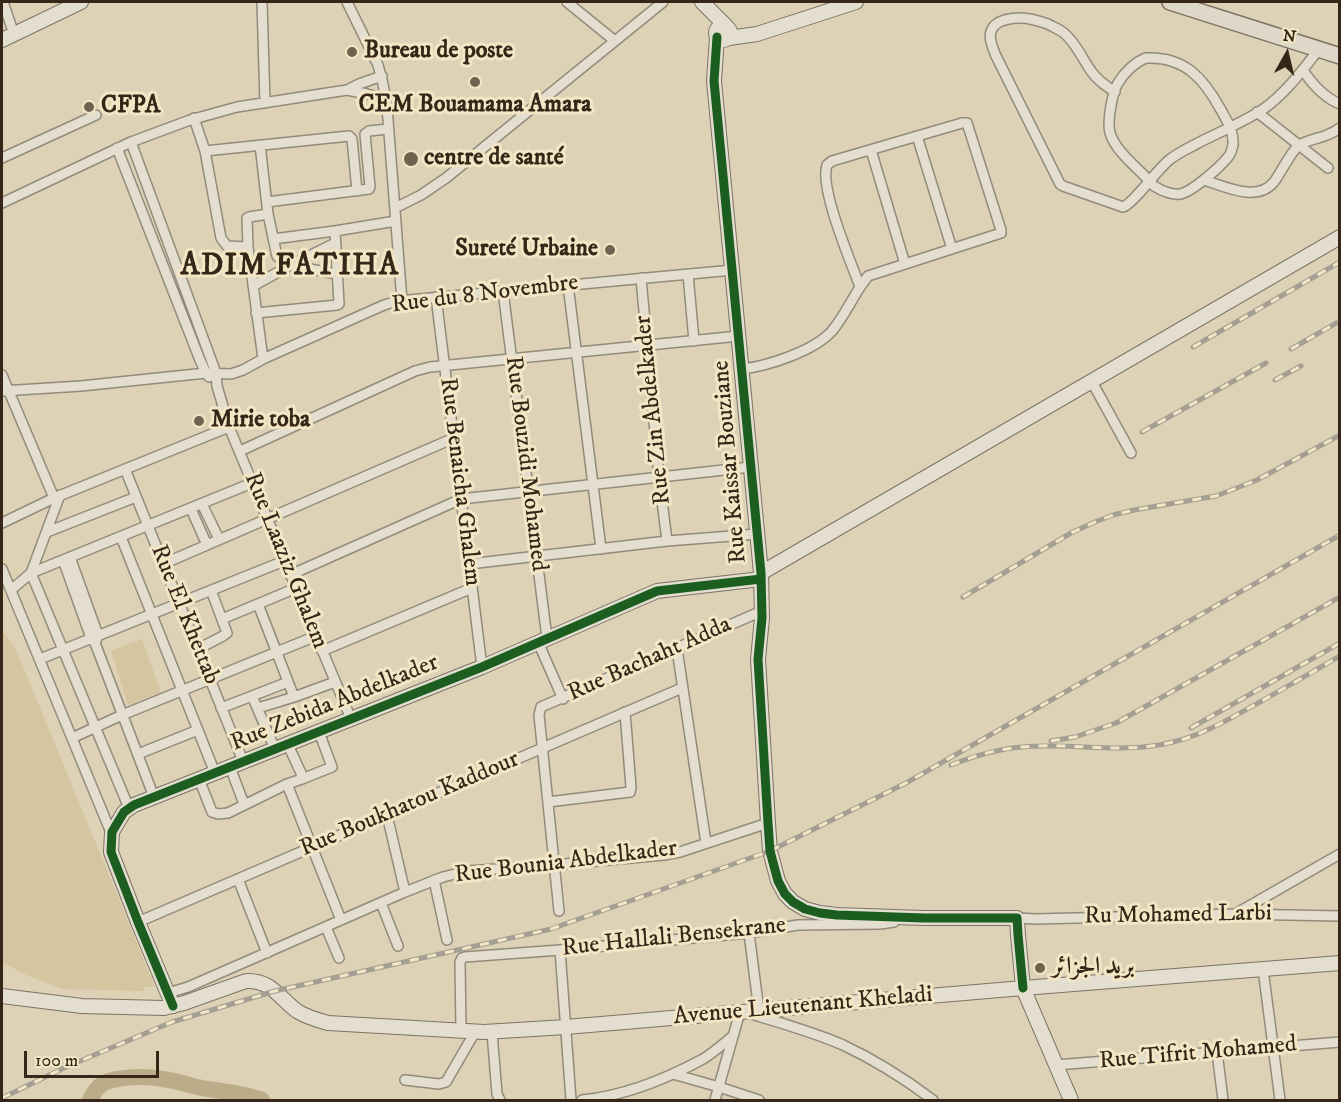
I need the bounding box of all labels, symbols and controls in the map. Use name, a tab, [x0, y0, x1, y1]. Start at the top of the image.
north arrow	[1257, 24, 1317, 84]
text: N	[1282, 25, 1297, 47]
place label: Bureau de poste	[364, 38, 513, 66]
marker: Bureau de poste	[345, 45, 359, 59]
marker: CEM Bouamama Amara	[468, 75, 482, 89]
place label: CEM Bouamama Amara	[359, 92, 591, 120]
place label: CFPA	[101, 93, 160, 121]
marker: CFPA	[82, 100, 96, 114]
place label: centre de santé	[424, 145, 564, 173]
marker: centre de santé	[402, 150, 420, 168]
place label: Sureté Urbaine	[455, 236, 598, 264]
marker: Sureté Urbaine	[603, 243, 617, 257]
district label: ADIM FATIHA	[180, 250, 400, 286]
street label: Rue du 8 Novembre	[390, 269, 580, 321]
street label: Rue Zin Abdelkader	[630, 314, 678, 506]
street label: Rue Bouzidi Mohamed	[497, 355, 553, 573]
street label: Rue Kaissar Bouziane	[708, 359, 754, 565]
street label: Rue Benaicha Ghalem	[432, 376, 486, 588]
place label: Mirie toba	[211, 407, 310, 435]
marker: Mirie toba	[192, 414, 206, 428]
street label: Rue Laaziz Ghalem	[237, 469, 333, 653]
street label: Rue El Khettab	[143, 541, 225, 689]
street label: Rue Bachaht Adda	[564, 611, 736, 709]
street label: Rue Zebida Abdelkader	[227, 649, 443, 759]
street label: Rue Boukhatou Kaddour	[296, 746, 524, 864]
street label: Rue Bounia Abdelkader	[453, 835, 679, 891]
street label: Ru Mohamed Larbi	[1084, 900, 1272, 932]
street label: Rue Hallali Bensekrane	[561, 912, 787, 964]
place label: بريد الجزائر	[1052, 954, 1134, 982]
marker: بريد الجزائر	[1033, 961, 1047, 975]
street label: Avenue Lieutenant Kheladi	[672, 981, 934, 1033]
street label: Rue Tifrit Mohamed	[1098, 1031, 1298, 1077]
scale bar	[27, 1039, 162, 1077]
text: 100 m	[35, 1050, 78, 1072]

